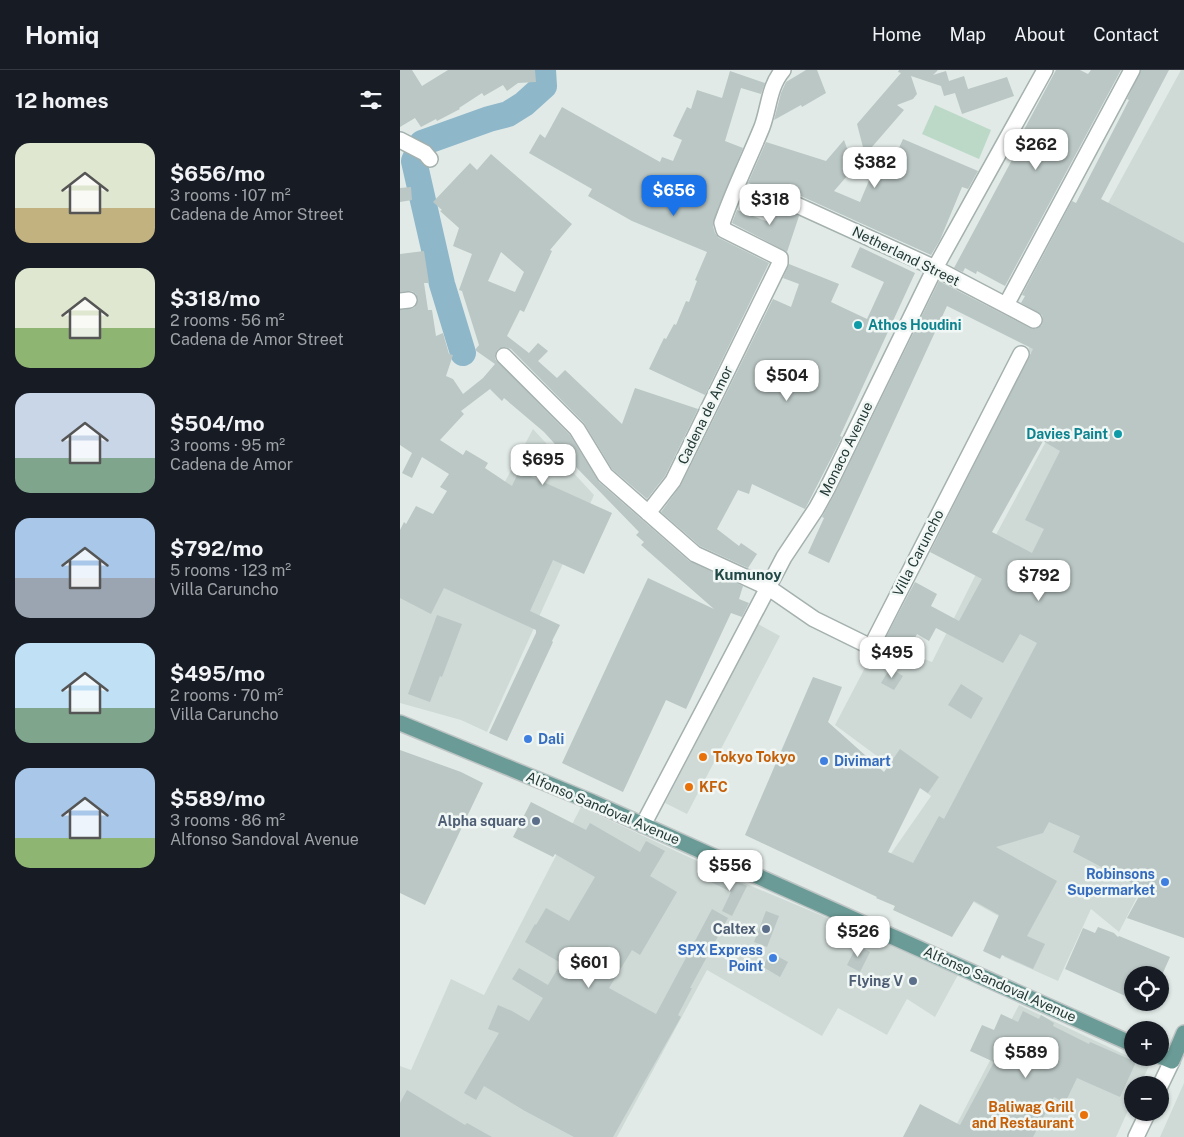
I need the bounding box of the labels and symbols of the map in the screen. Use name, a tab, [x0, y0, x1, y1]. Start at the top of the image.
pin: $262	[1006, 128, 1066, 171]
pin: $382	[845, 146, 905, 189]
pin: $656	[644, 174, 704, 217]
pin: $318	[740, 184, 800, 226]
street label: Netherland Street	[850, 223, 962, 289]
place label: Athos Houdini	[868, 317, 961, 333]
marker: Athos Houdini	[852, 319, 864, 331]
pin: $504	[757, 360, 817, 402]
street label: Cadena de Amor	[674, 363, 736, 467]
street label: Monaco Avenue	[816, 399, 876, 499]
place label: Davies Paint	[1026, 426, 1108, 442]
marker: Davies Paint	[1112, 428, 1124, 440]
pin: $695	[513, 444, 573, 486]
street label: Villa Caruncho	[889, 507, 947, 599]
pin: $792	[1009, 560, 1069, 602]
district label: Kumunoy	[714, 566, 782, 583]
pin: $495	[862, 636, 922, 679]
place label: Dali	[538, 731, 564, 747]
marker: Dali	[522, 733, 534, 745]
place label: Tokyo Tokyo	[713, 749, 796, 765]
marker: Tokyo Tokyo	[697, 751, 709, 763]
place label: Divimart	[834, 753, 891, 769]
marker: Divimart	[818, 755, 830, 767]
street label: Alfonso Sandoval Avenue	[524, 768, 682, 848]
place label: KFC	[699, 779, 728, 795]
marker: KFC	[683, 781, 695, 793]
place label: Alpha square	[438, 813, 526, 829]
marker: Alpha square	[530, 815, 542, 827]
pin: $556	[700, 850, 760, 892]
place label: Robinsons Supermarket	[1067, 866, 1155, 898]
marker: Robinsons Supermarket	[1159, 876, 1171, 888]
pin: $526	[828, 916, 888, 958]
place label: Caltex	[713, 921, 756, 937]
marker: Caltex	[760, 923, 772, 935]
place label: SPX Express Point	[678, 942, 763, 974]
street label: Alfonso Sandoval Avenue	[921, 943, 1079, 1025]
pin: $601	[559, 946, 619, 989]
marker: SPX Express Point	[767, 952, 779, 964]
place label: Flying V	[849, 973, 903, 989]
marker: Flying V	[907, 975, 919, 987]
pin: $589	[996, 1036, 1056, 1079]
place label: Baliwag Grill and Restaurant	[972, 1099, 1074, 1131]
marker: Baliwag Grill and Restaurant	[1078, 1109, 1090, 1121]

